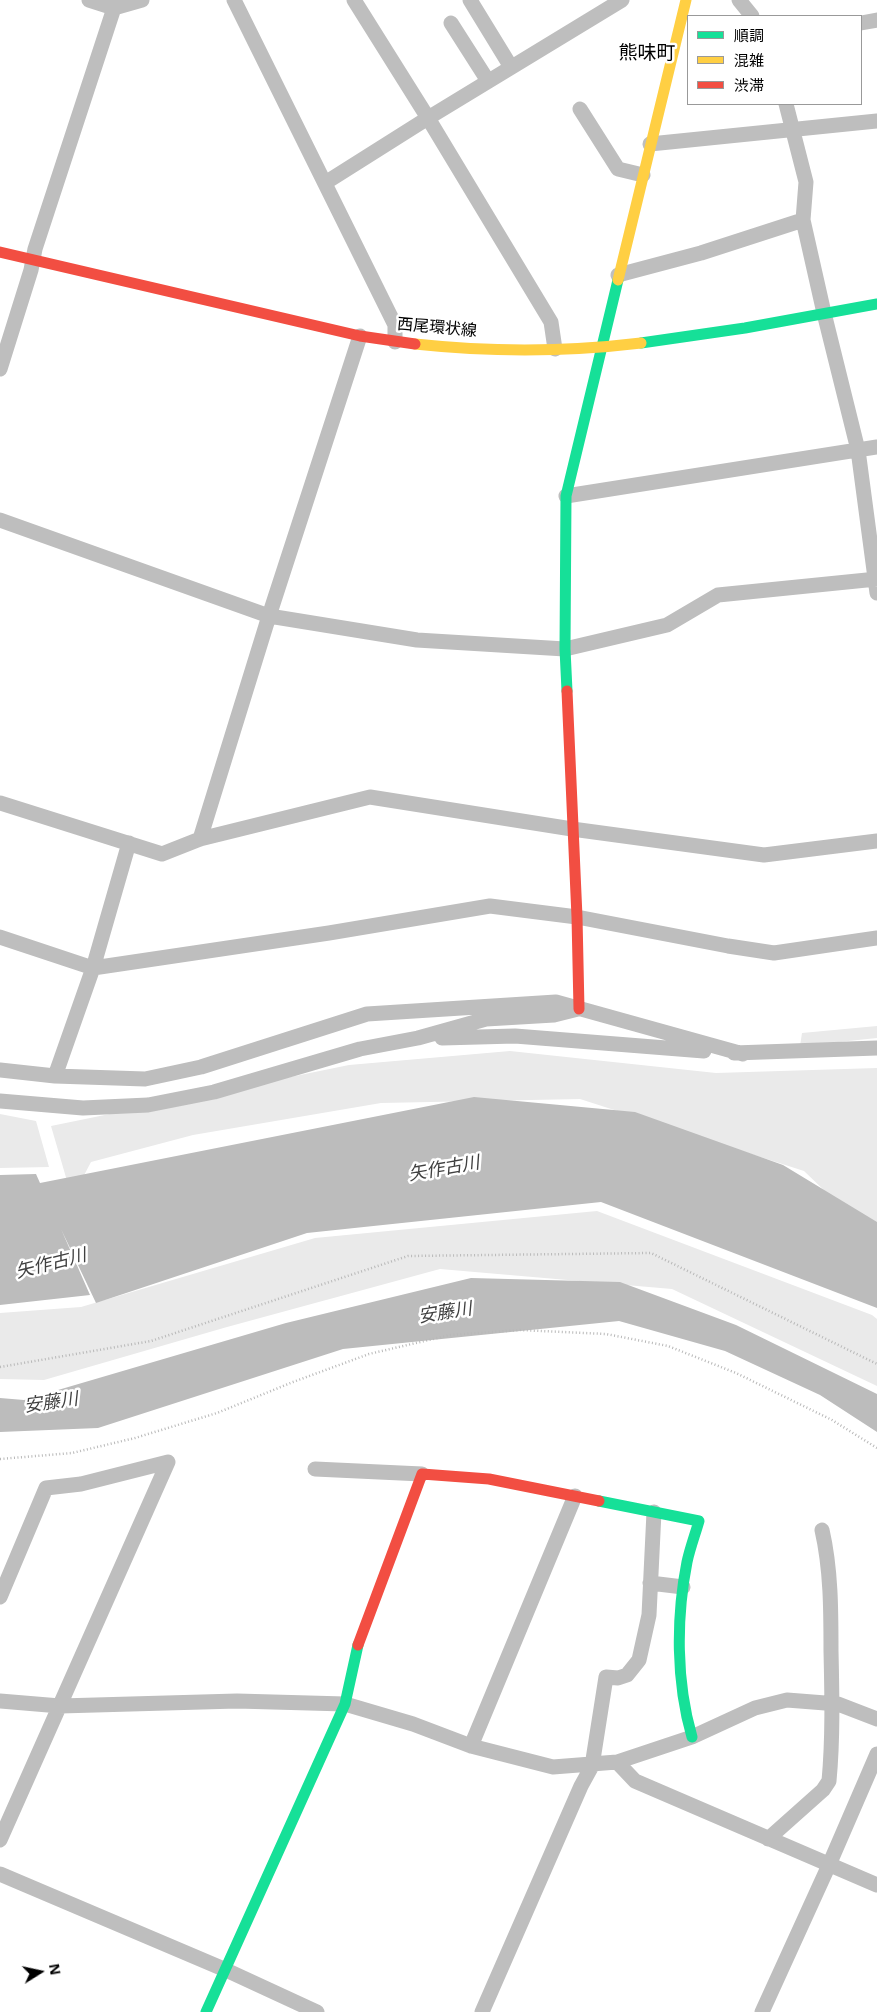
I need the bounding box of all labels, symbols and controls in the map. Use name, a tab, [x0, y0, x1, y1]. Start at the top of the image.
legend	[687, 15, 862, 105]
text: 順調	[734, 25, 764, 45]
district label: 熊味町	[619, 43, 675, 65]
text: 混雑	[734, 50, 764, 70]
text: 渋滞	[734, 75, 764, 95]
street label: 西尾環状線	[396, 315, 478, 341]
water label: 矢作古川	[407, 1152, 481, 1186]
water label: 矢作古川	[13, 1245, 89, 1283]
water label: 安藤川	[417, 1298, 473, 1328]
water label: 安藤川	[23, 1389, 79, 1417]
north arrow	[15, 1947, 65, 1997]
text: N	[45, 1962, 66, 1977]

